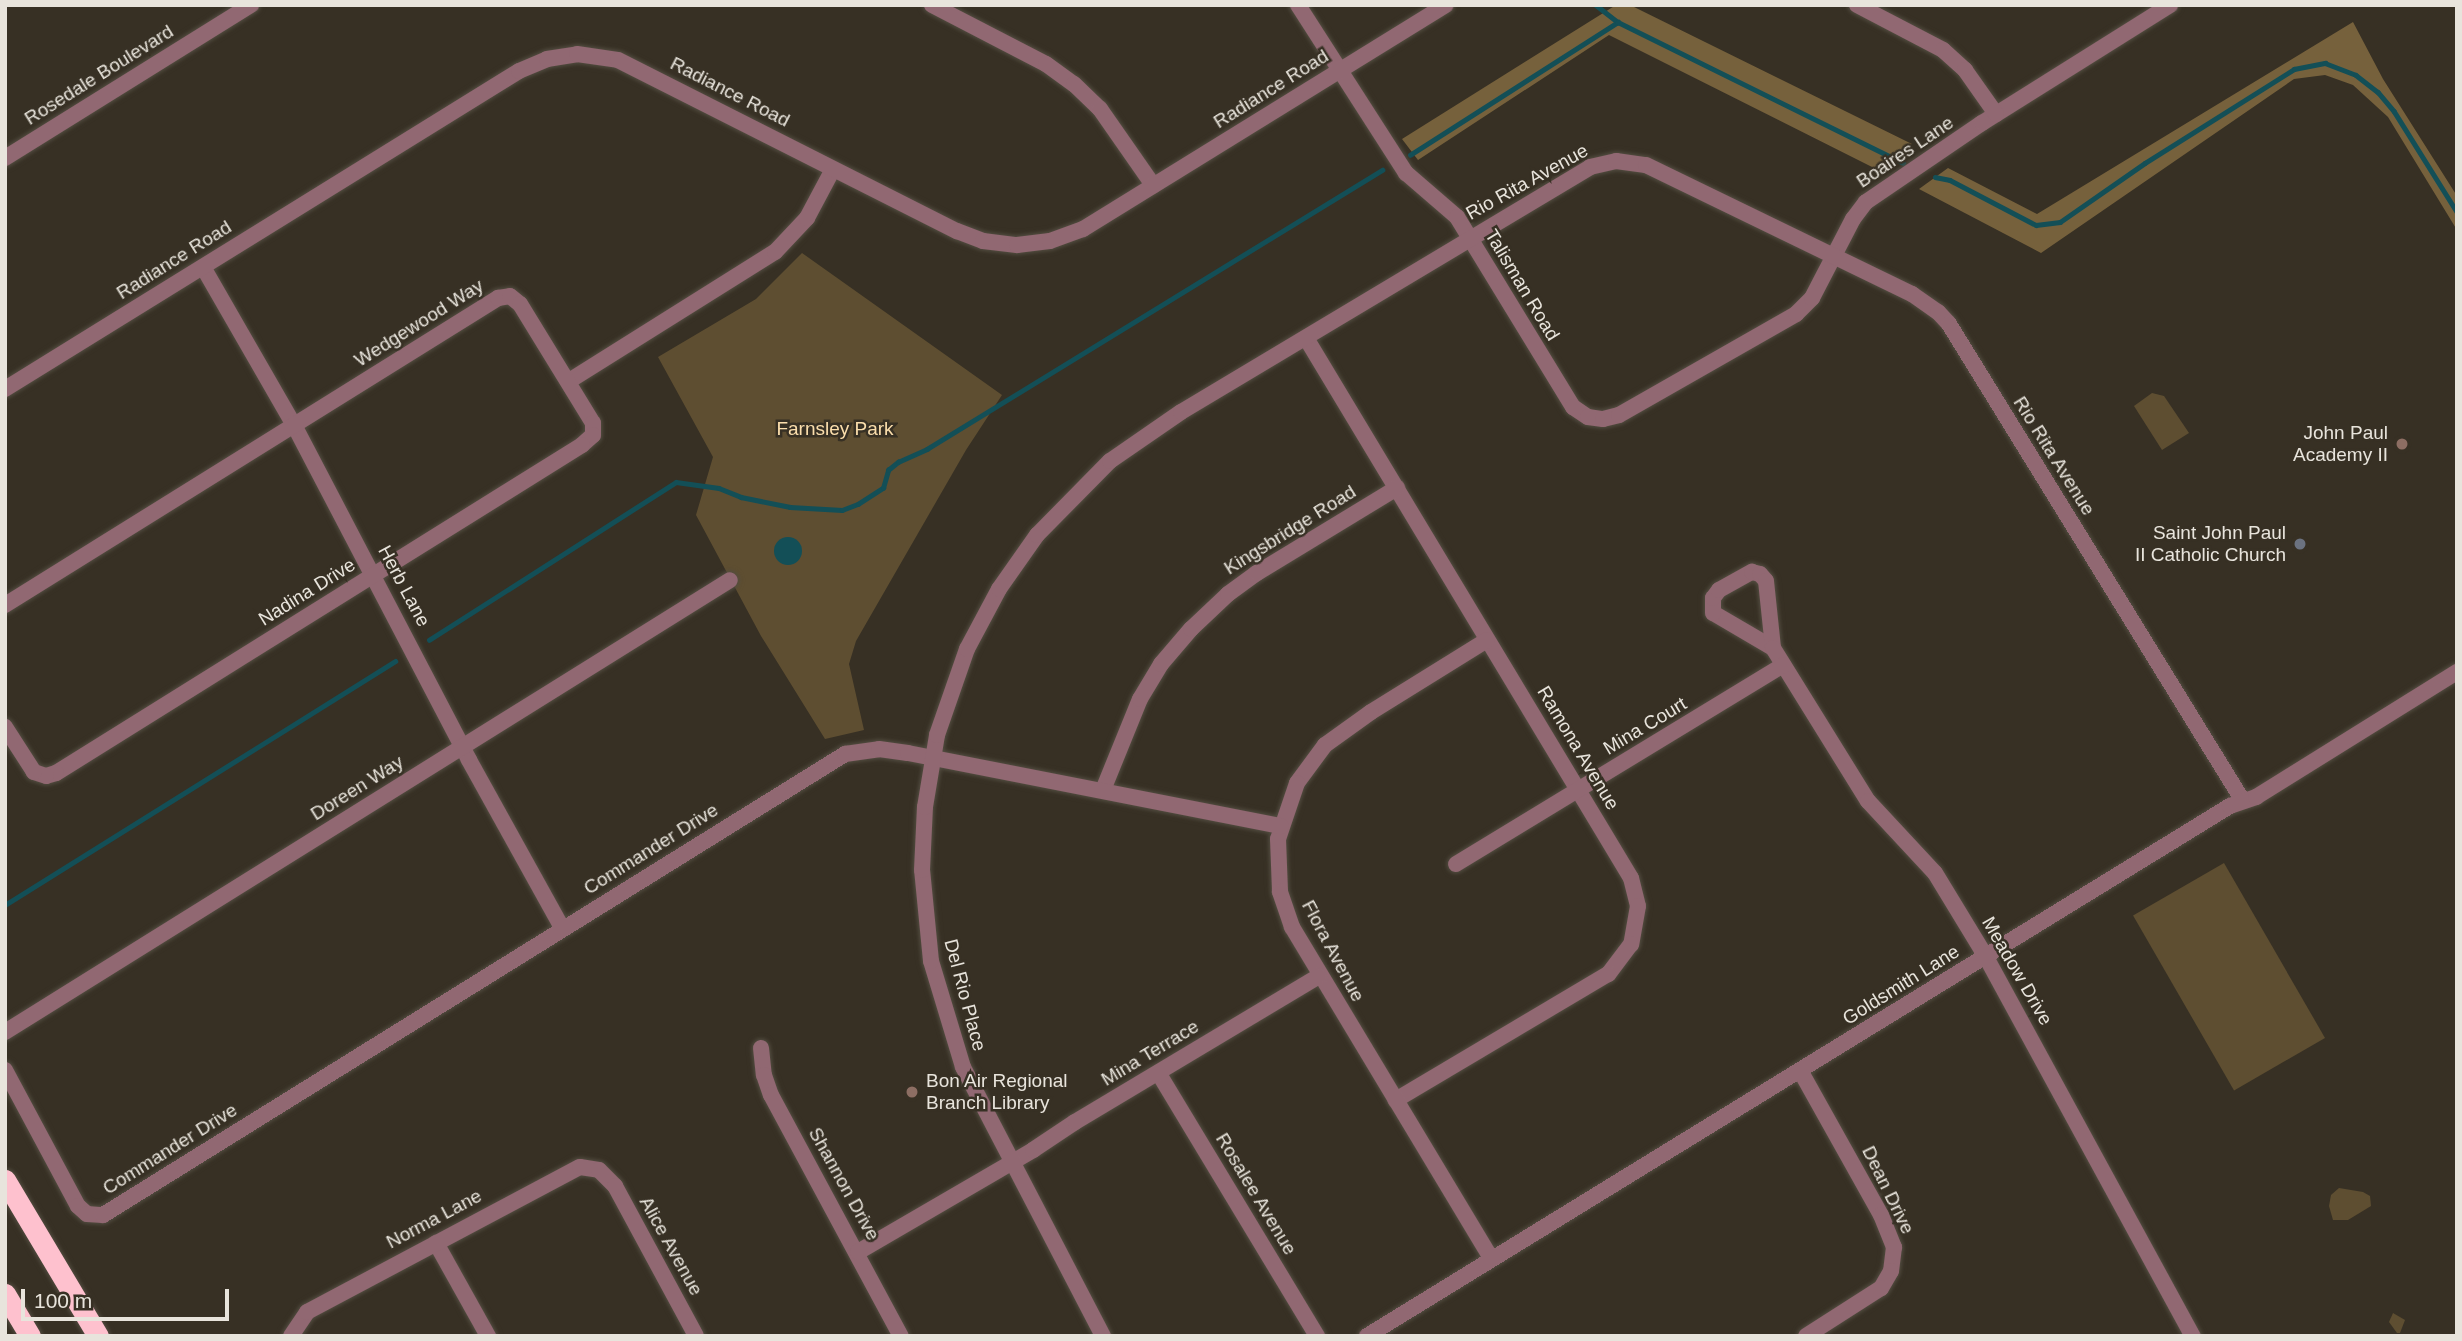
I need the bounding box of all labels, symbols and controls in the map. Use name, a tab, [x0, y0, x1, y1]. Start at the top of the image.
street label: Rosedale Boulevard	[20, 20, 178, 130]
street label: Radiance Road	[1209, 45, 1333, 133]
street label: Radiance Road	[666, 52, 794, 132]
street label: Boaires Lane	[1852, 111, 1958, 193]
street label: Rio Rita Avenue	[1462, 139, 1592, 225]
street label: Radiance Road	[112, 216, 236, 304]
street label: Talisman Road	[1480, 225, 1564, 345]
street label: Wedgewood Way	[350, 274, 488, 372]
street label: Rio Rita Avenue	[2008, 392, 2100, 520]
park label: Farnsley Park	[776, 418, 894, 440]
place label: John Paul Academy II	[2293, 422, 2388, 466]
marker: John Paul Academy II	[2394, 436, 2410, 452]
street label: Kingsbridge Road	[1220, 480, 1360, 580]
place label: Saint John Paul II Catholic Church	[2135, 522, 2286, 566]
marker: Saint John Paul II Catholic Church	[2292, 536, 2308, 552]
street label: Herb Lane	[373, 541, 435, 631]
street label: Nadina Drive	[254, 553, 360, 631]
street label: Ramona Avenue	[1532, 682, 1624, 814]
street label: Mina Court	[1599, 692, 1691, 760]
street label: Doreen Way	[306, 751, 408, 825]
street label: Commander Drive	[580, 798, 722, 900]
street label: Flora Avenue	[1296, 896, 1370, 1006]
street label: Meadow Drive	[1977, 913, 2057, 1029]
street label: Del Rio Place	[939, 936, 991, 1054]
street label: Goldsmith Lane	[1839, 940, 1963, 1030]
street label: Mina Terrace	[1097, 1015, 1203, 1091]
place label: Bon Air Regional Branch Library	[926, 1070, 1069, 1114]
marker: Bon Air Regional Branch Library	[904, 1084, 920, 1100]
street label: Commander Drive	[99, 1098, 241, 1200]
street label: Shannon Drive	[804, 1124, 884, 1244]
street label: Rosalee Avenue	[1210, 1129, 1302, 1259]
street label: Dean Drive	[1857, 1142, 1919, 1238]
street label: Norma Lane	[382, 1184, 486, 1254]
street label: Alice Avenue	[634, 1192, 708, 1300]
scale bar	[24, 1274, 233, 1318]
text: 100 m	[34, 1289, 92, 1312]

